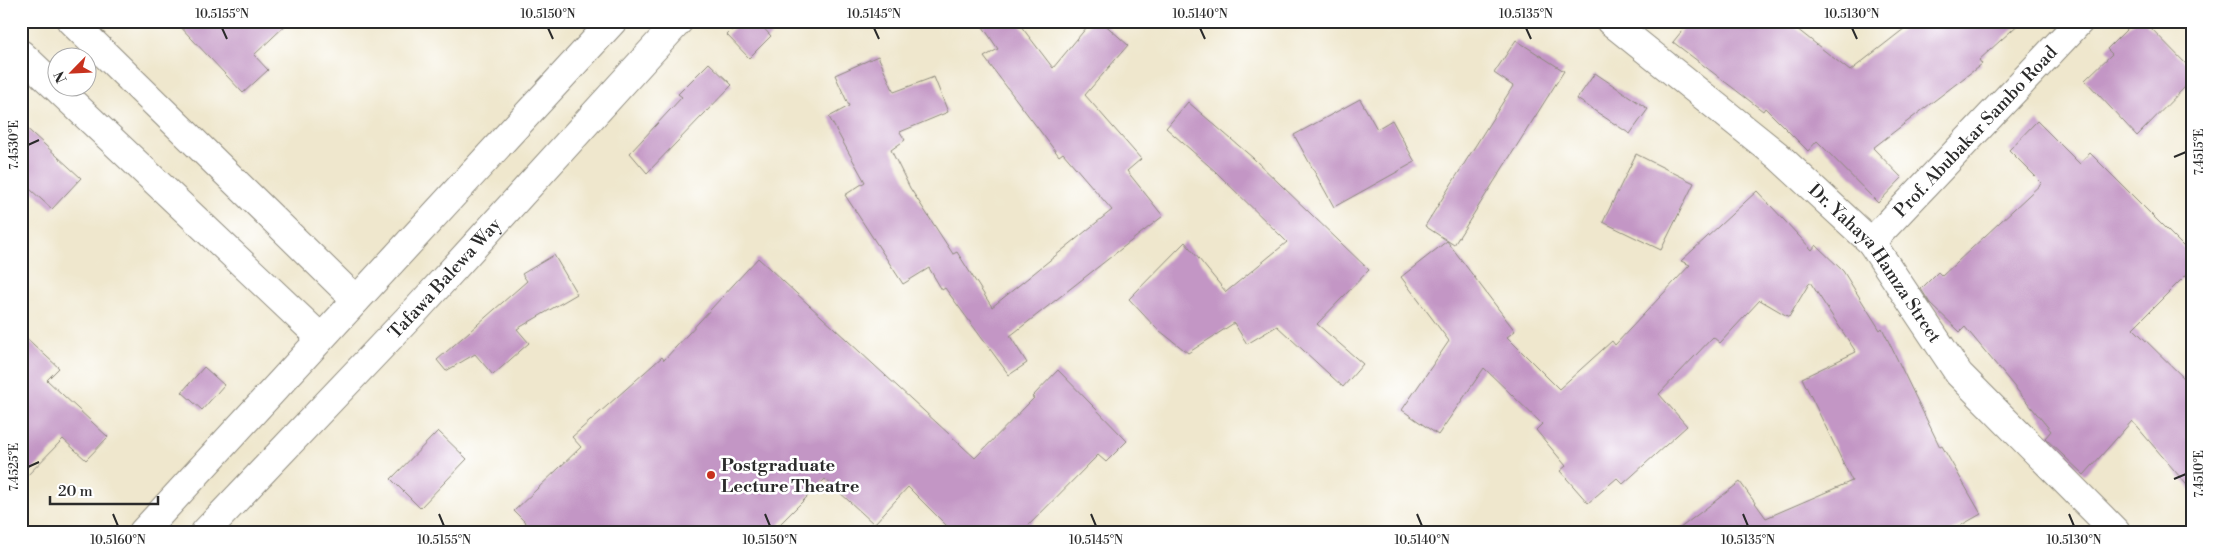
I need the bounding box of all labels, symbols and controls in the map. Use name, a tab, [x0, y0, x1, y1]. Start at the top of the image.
text: 10.5155°N	[195, 7, 249, 22]
text: 10.5150°N	[520, 7, 576, 22]
text: 10.5145°N	[847, 7, 901, 22]
text: 10.5140°N	[1172, 7, 1228, 22]
text: 10.5135°N	[1499, 7, 1553, 22]
text: 10.5130°N	[1824, 7, 1880, 22]
street label: Prof. Abubakar Sambo Road	[1889, 40, 2063, 222]
north arrow	[48, 48, 98, 98]
text: N	[51, 68, 72, 86]
text: 7.4530°E	[7, 120, 22, 170]
text: 7.4515°E	[2192, 129, 2207, 175]
street label: Dr. Yahaya Hamza Street	[1804, 178, 1947, 348]
street label: Tafawa Balewa Way	[383, 213, 506, 344]
text: 7.4525°E	[7, 443, 22, 491]
text: 7.4510°E	[2192, 450, 2207, 498]
place label: Postgraduate Lecture Theatre	[721, 454, 860, 498]
marker: Postgraduate Lecture Theatre	[705, 469, 717, 481]
scale bar	[50, 473, 158, 505]
text: 20 m	[58, 482, 93, 501]
text: 10.5160°N	[90, 533, 146, 548]
text: 10.5155°N	[417, 533, 471, 548]
text: 10.5150°N	[742, 533, 798, 548]
text: 10.5145°N	[1069, 533, 1123, 548]
text: 10.5140°N	[1394, 533, 1450, 548]
text: 10.5135°N	[1721, 533, 1775, 548]
text: 10.5130°N	[2046, 533, 2102, 548]

